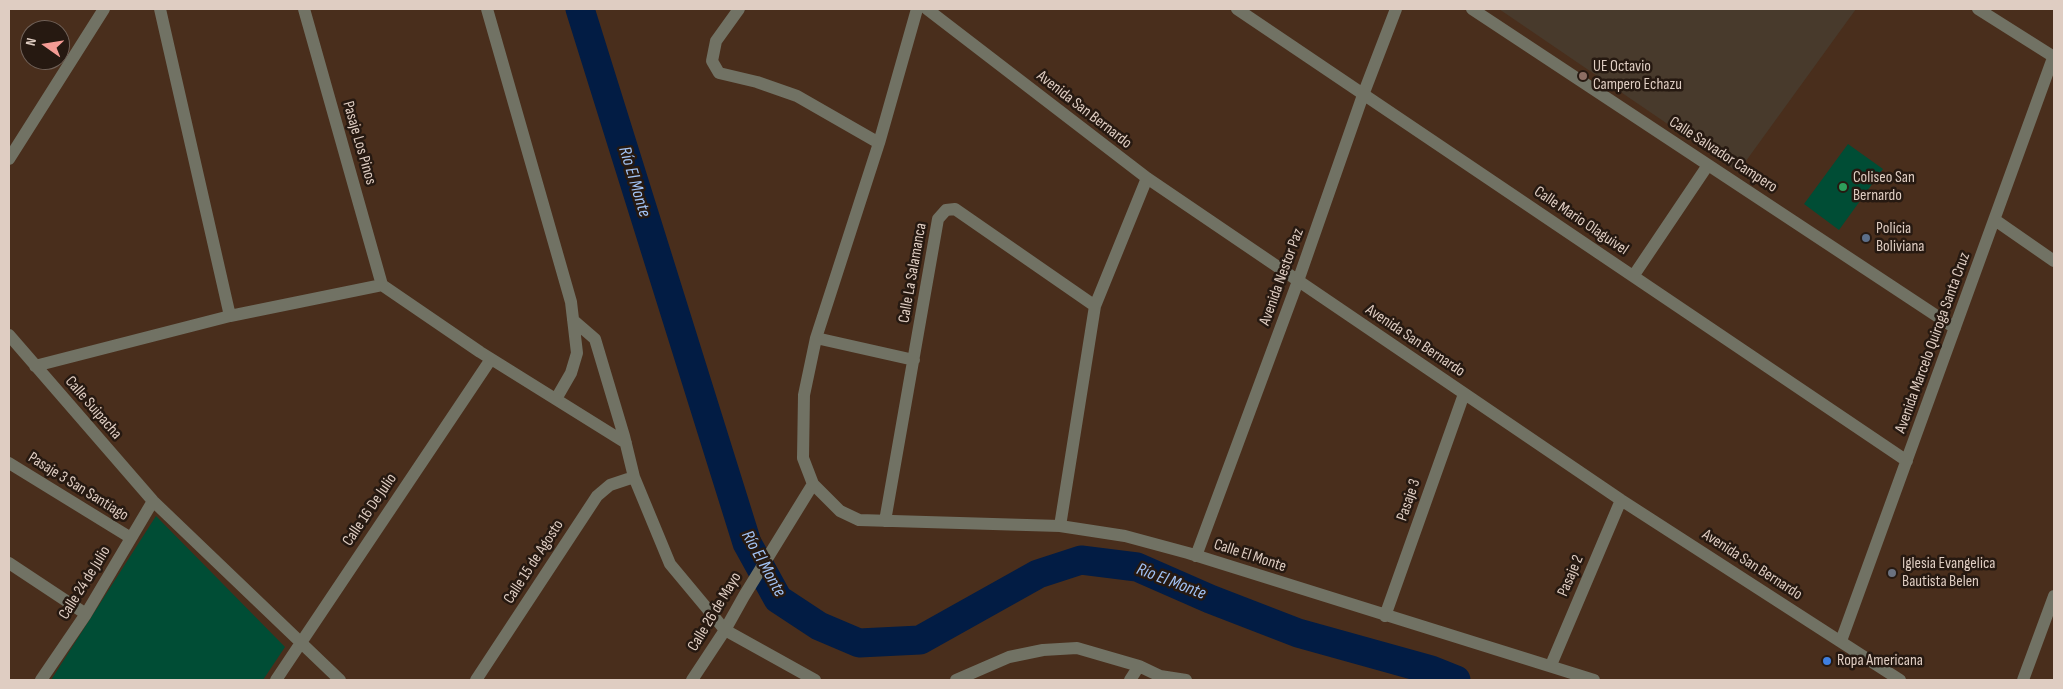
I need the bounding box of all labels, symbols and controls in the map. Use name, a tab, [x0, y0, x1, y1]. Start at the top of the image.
north arrow	[20, 20, 70, 70]
text: N	[22, 36, 40, 47]
place label: UE Octavio Campero Echazu	[1593, 57, 1682, 95]
street label: Avenida San Bernardo	[1033, 67, 1135, 153]
marker: UE Octavio Campero Echazu	[1577, 70, 1589, 82]
street label: Pasaje Los Pinos	[338, 99, 380, 187]
street label: Calle Salvador Campero	[1665, 113, 1781, 197]
water label: Río El Monte	[613, 144, 655, 220]
place label: Coliseo San Bernardo	[1853, 168, 1915, 206]
marker: Coliseo San Bernardo	[1837, 181, 1849, 193]
street label: Calle Mario Olaguivel	[1530, 182, 1632, 260]
place label: Policia Boliviana	[1876, 219, 1924, 257]
street label: Calle La Salamanca	[895, 222, 931, 324]
street label: Avenida Nestor Paz	[1256, 226, 1308, 328]
marker: Policia Boliviana	[1860, 232, 1872, 244]
street label: Avenida Marcelo Quiroga Santa Cruz	[1891, 250, 1975, 436]
street label: Avenida San Bernardo	[1362, 301, 1468, 381]
street label: Calle Suipacha	[60, 373, 126, 443]
street label: Pasaje 3 San Santiago	[24, 448, 132, 526]
street label: Calle 16 De Julio	[339, 470, 401, 550]
street label: Pasaje 3	[1393, 477, 1425, 523]
street label: Calle 15 de Agosto	[500, 517, 568, 607]
street label: Avenida San Bernardo	[1698, 525, 1806, 605]
water label: Río El Monte	[736, 527, 790, 601]
street label: Calle El Monte	[1211, 535, 1289, 577]
street label: Calle 24 de Julio	[55, 543, 115, 623]
street label: Pasaje 2	[1554, 552, 1588, 600]
place label: Iglesia Evangelica Bautista Belen	[1902, 554, 1995, 592]
water label: Río El Monte	[1133, 559, 1209, 605]
marker: Iglesia Evangelica Bautista Belen	[1886, 567, 1898, 579]
street label: Calle 26 de Mayo	[684, 569, 746, 655]
place label: Ropa Americana	[1837, 651, 1923, 671]
marker: Ropa Americana	[1821, 655, 1833, 667]

